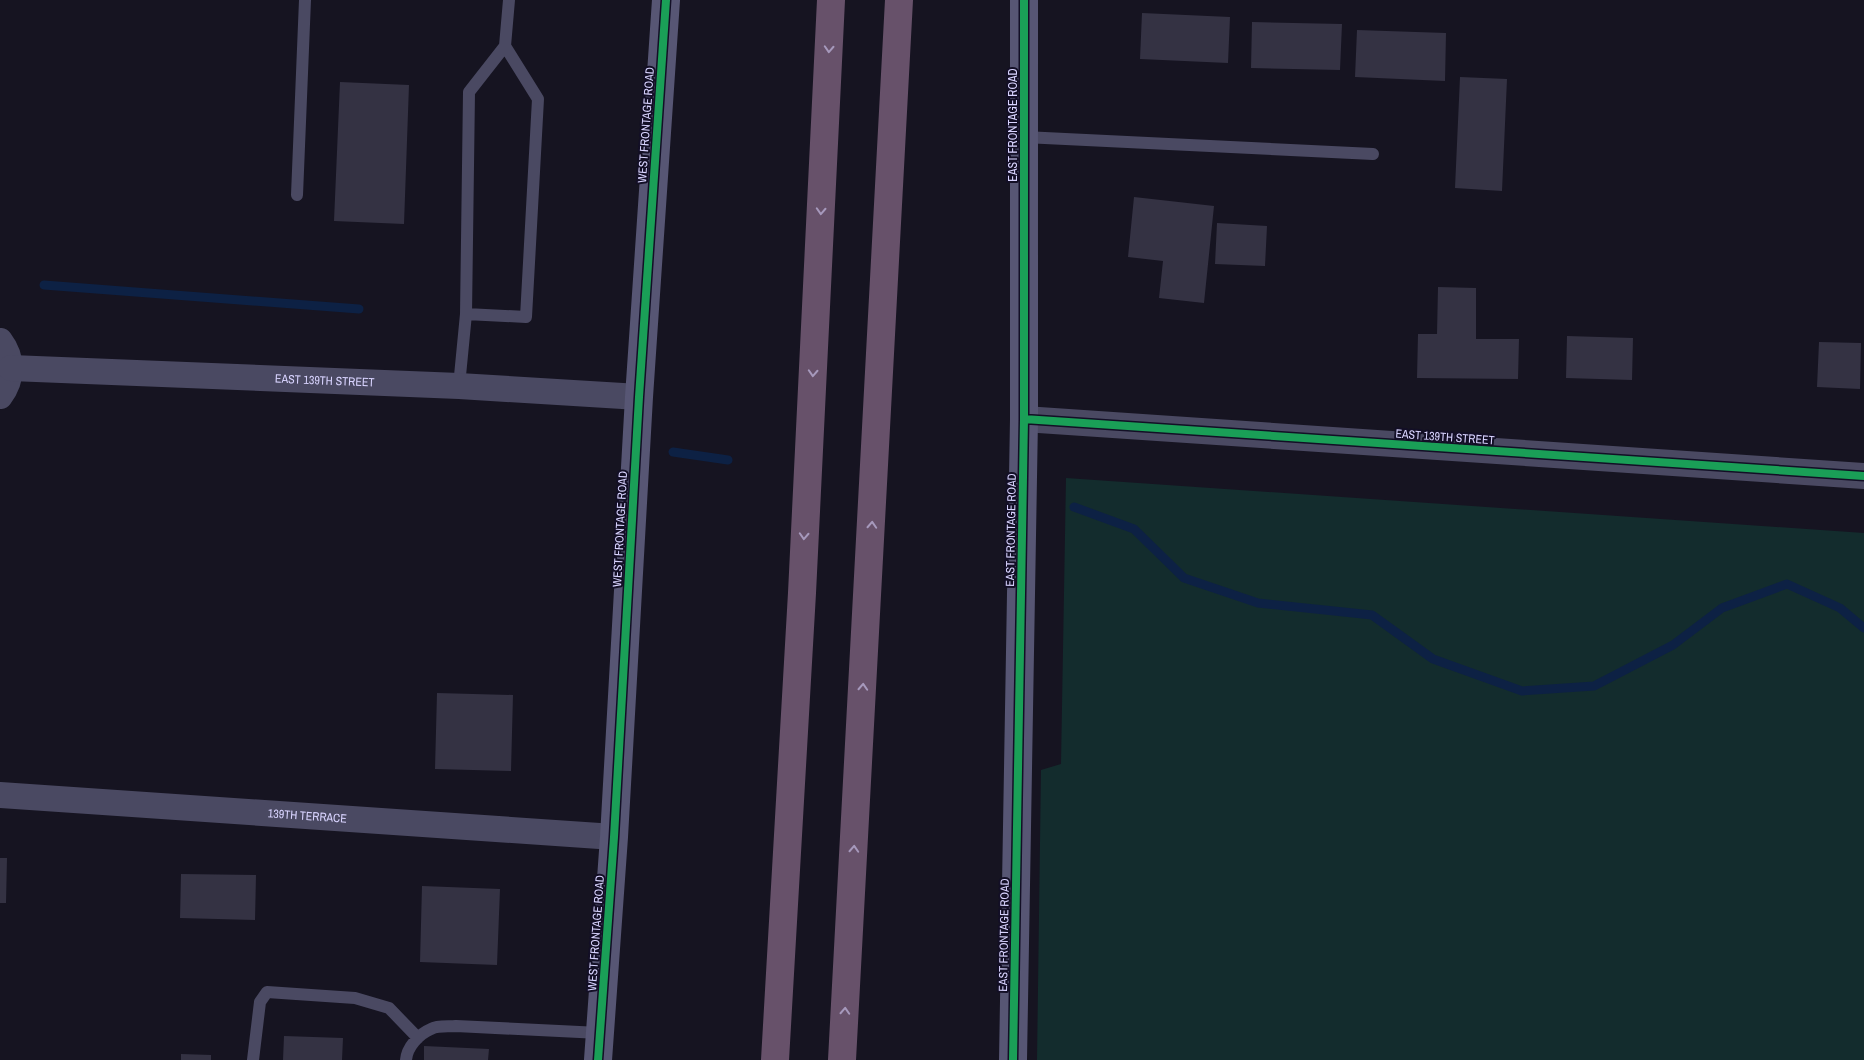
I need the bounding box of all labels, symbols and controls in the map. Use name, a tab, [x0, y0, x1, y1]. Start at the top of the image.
one-way arrow	[823, 45, 834, 53]
street label: WEST FRONTAGE ROAD	[634, 67, 658, 183]
street label: EAST FRONTAGE ROAD	[1005, 68, 1021, 182]
one-way arrow	[815, 207, 826, 215]
one-way arrow	[807, 370, 818, 378]
street label: EAST 139TH STREET	[275, 371, 375, 391]
street label: EAST 139TH STREET	[1395, 426, 1495, 448]
street label: WEST FRONTAGE ROAD	[609, 471, 631, 587]
street label: EAST FRONTAGE ROAD	[1002, 473, 1020, 587]
one-way arrow	[866, 520, 877, 528]
one-way arrow	[799, 532, 810, 540]
one-way arrow	[858, 683, 869, 691]
street label: 139TH TERRACE	[267, 805, 347, 827]
one-way arrow	[848, 845, 859, 853]
street label: WEST FRONTAGE ROAD	[584, 875, 608, 991]
street label: EAST FRONTAGE ROAD	[995, 878, 1013, 992]
one-way arrow	[839, 1007, 850, 1015]

